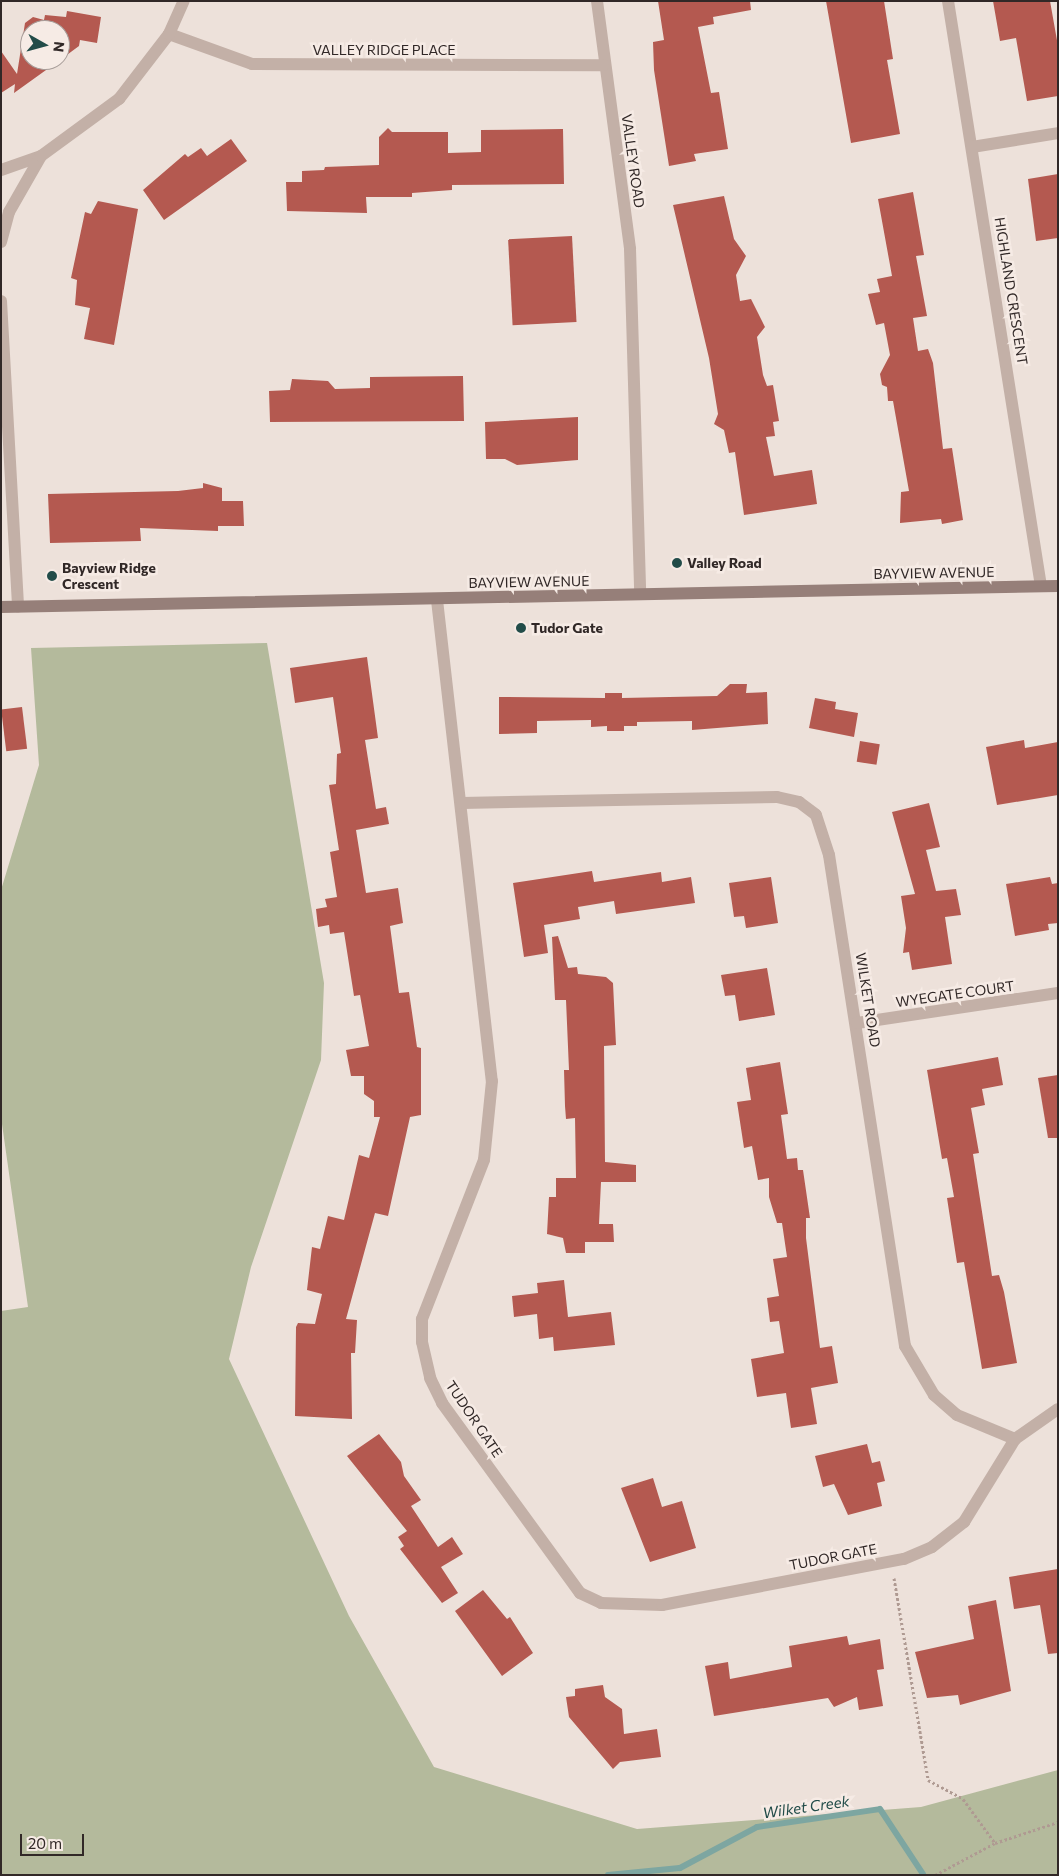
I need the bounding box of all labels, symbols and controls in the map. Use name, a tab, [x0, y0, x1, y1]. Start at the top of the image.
north arrow	[20, 20, 70, 70]
text: N	[50, 41, 68, 53]
street label: VALLEY RIDGE PLACE	[312, 42, 456, 58]
street label: VALLEY ROAD	[618, 113, 648, 209]
street label: HIGHLAND CRESCENT	[991, 216, 1031, 366]
place label: Valley Road	[687, 555, 762, 571]
marker: Valley Road	[671, 557, 683, 569]
place label: Bayview Ridge Crescent	[62, 560, 156, 592]
street label: BAYVIEW AVENUE	[873, 564, 995, 582]
marker: Bayview Ridge Crescent	[46, 570, 58, 582]
street label: BAYVIEW AVENUE	[468, 573, 590, 591]
place label: Tudor Gate	[531, 620, 603, 636]
marker: Tudor Gate	[515, 622, 527, 634]
street label: WILKET ROAD	[852, 951, 884, 1049]
street label: WYEGATE COURT	[895, 977, 1015, 1011]
street label: TUDOR GATE	[442, 1377, 506, 1461]
street label: TUDOR GATE	[788, 1540, 878, 1574]
water label: Wilket Creek	[761, 1792, 851, 1822]
scale bar	[22, 1824, 86, 1856]
text: 20 m	[28, 1834, 62, 1852]

